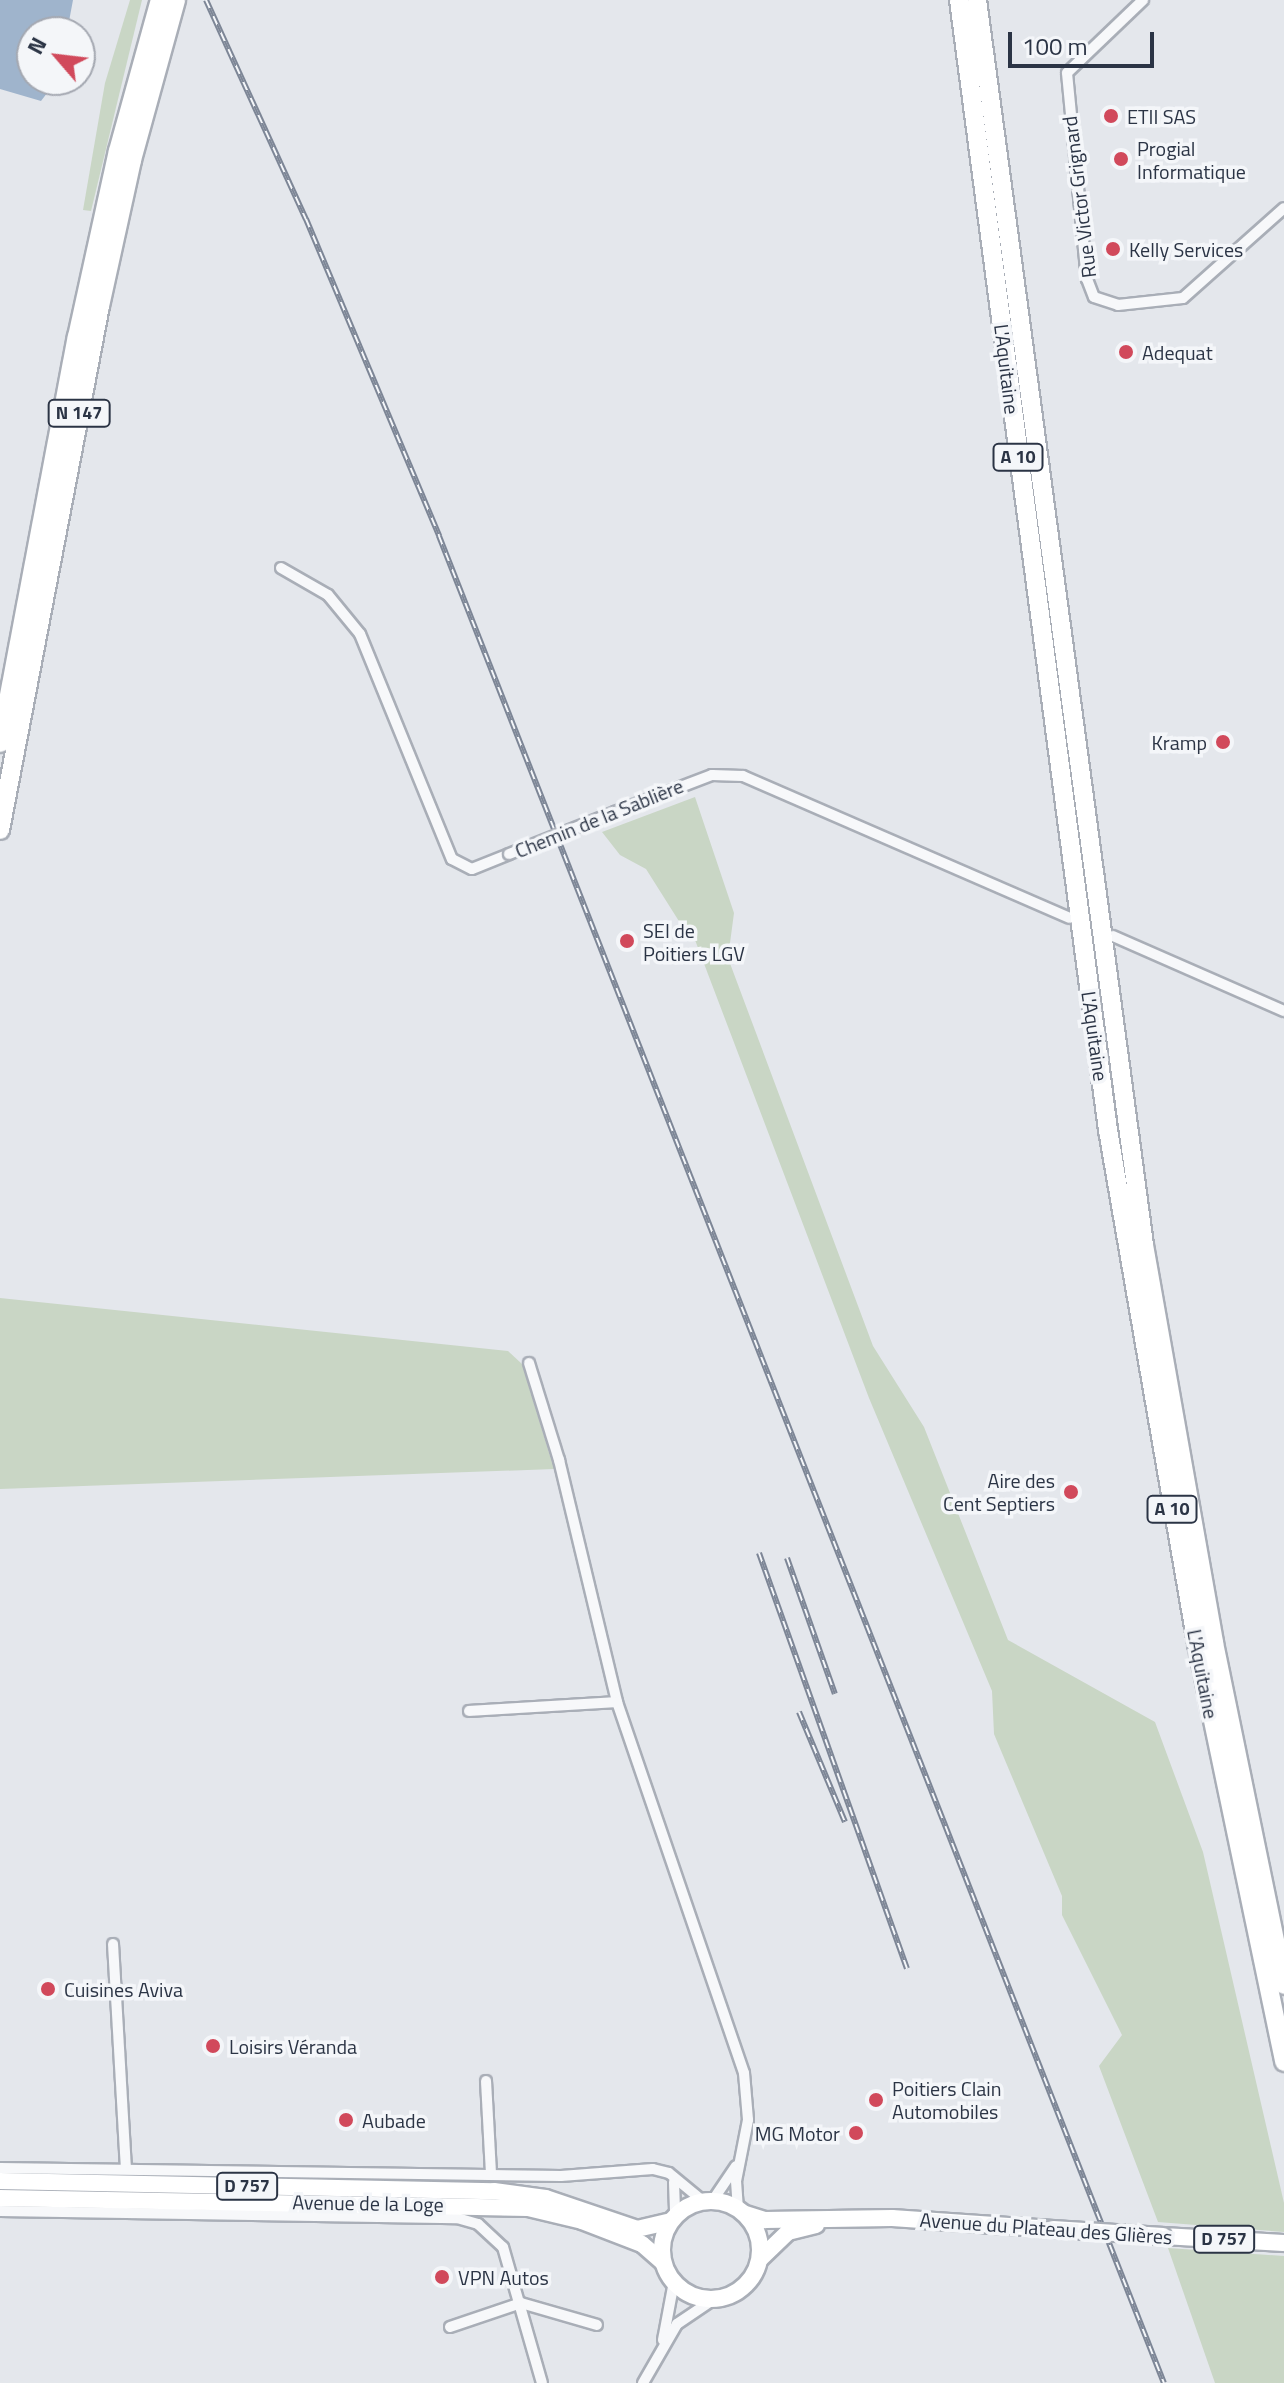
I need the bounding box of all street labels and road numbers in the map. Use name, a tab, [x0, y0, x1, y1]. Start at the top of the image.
street label: Rue Victor Grignard	[1057, 115, 1101, 279]
street label: L'Aquitaine	[990, 323, 1024, 415]
road number: N 147	[47, 399, 111, 427]
road number: A 10	[992, 443, 1044, 471]
street label: Chemin de la Sablière	[511, 773, 687, 863]
street label: L'Aquitaine	[1077, 989, 1113, 1083]
road number: A 10	[1146, 1495, 1198, 1523]
street label: L'Aquitaine	[1183, 1627, 1223, 1721]
road number: D 757	[215, 2172, 279, 2200]
street label: Avenue de la Loge	[292, 2190, 444, 2216]
street label: Avenue du Plateau des Glières	[919, 2207, 1173, 2249]
road number: D 757	[1192, 2225, 1256, 2253]

